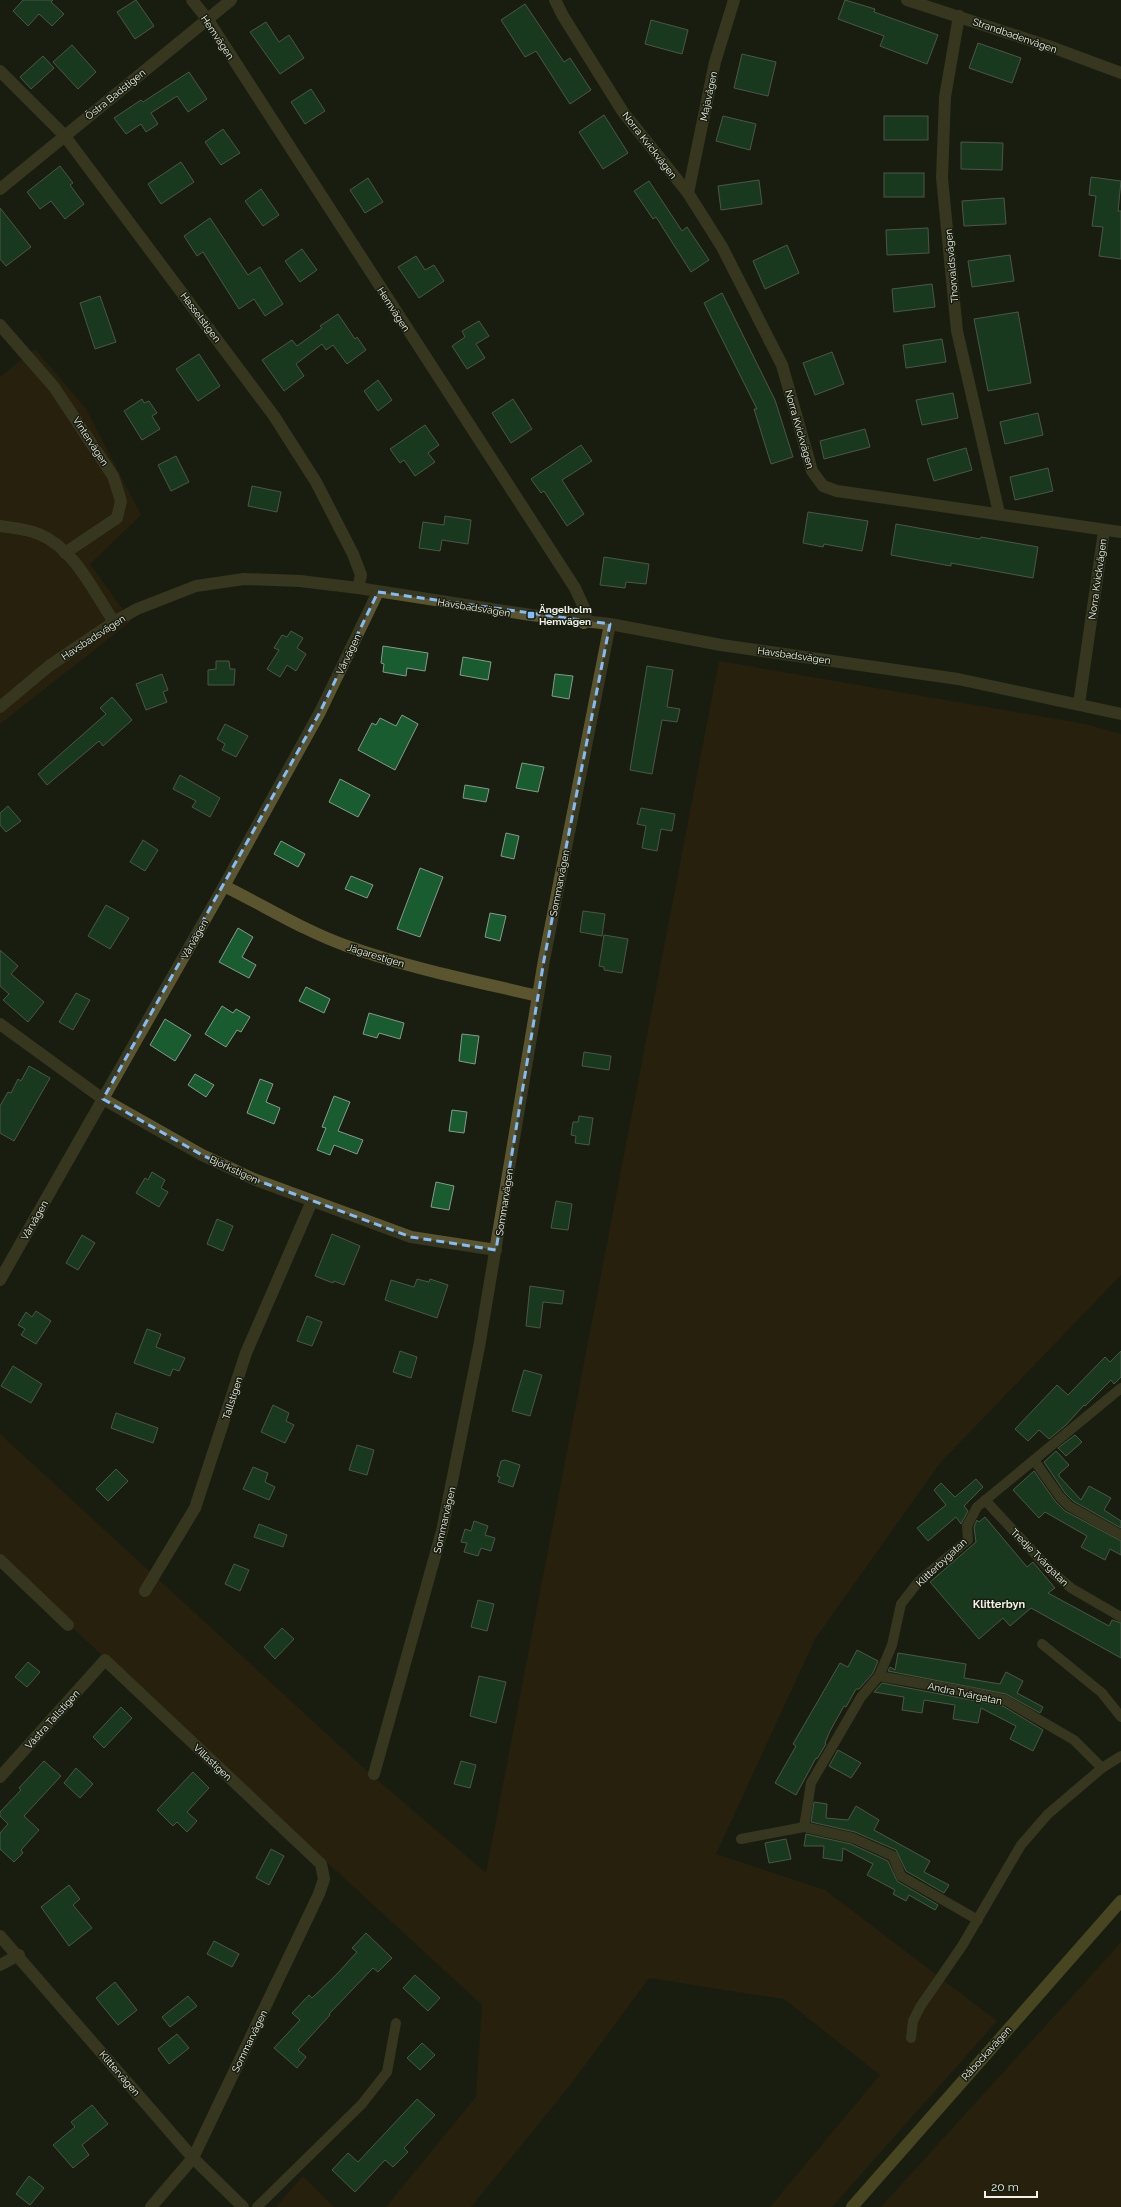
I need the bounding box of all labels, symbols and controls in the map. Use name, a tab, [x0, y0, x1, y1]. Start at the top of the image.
street label: Hemvägen	[199, 13, 236, 62]
street label: Strandbadenvägen	[971, 16, 1059, 55]
street label: Östra Badstigen	[83, 67, 148, 122]
street label: Majavägen	[698, 70, 719, 122]
street label: Norra Kvickvägen	[620, 110, 679, 181]
street label: Thorvaldsvägen	[943, 228, 960, 303]
street label: Hemvägen	[375, 285, 412, 334]
street label: Hasselstigen	[178, 290, 223, 344]
street label: Norra Kvickvägen	[783, 388, 816, 470]
street label: Vintervägen	[71, 415, 111, 468]
street label: Norra Kvickvägen	[1086, 538, 1109, 620]
street label: Havsbadsvägen	[437, 596, 511, 619]
place label: Ängelholm Hemvägen	[539, 604, 592, 627]
marker: Ängelholm Hemvägen	[526, 610, 536, 620]
street label: Havsbadsvägen	[59, 613, 127, 662]
street label: Vårvägen	[334, 632, 363, 676]
street label: Havsbadsvägen	[757, 645, 831, 666]
street label: Sommarvägen	[548, 849, 571, 917]
street label: Vårvägen	[179, 917, 210, 961]
street label: Jägarestigen	[346, 942, 406, 969]
street label: Björkstigen	[208, 1153, 260, 1185]
street label: Sommarvägen	[494, 1168, 515, 1236]
street label: Vårvägen	[19, 1198, 50, 1242]
street label: Tallstigen	[220, 1375, 245, 1421]
street label: Sommarvägen	[431, 1486, 458, 1554]
street label: Tredje Tvärgatan	[1009, 1526, 1071, 1588]
street label: Klitterbygatan	[914, 1536, 969, 1588]
district label: Klitterbyn	[973, 1598, 1026, 1611]
street label: Andra Tvärgatan	[927, 1680, 1003, 1707]
street label: Västra Tallstigen	[23, 1688, 82, 1751]
street label: Villastigen	[191, 1742, 234, 1783]
street label: Sommarvägen	[230, 2008, 269, 2074]
street label: Råbockavägen	[959, 2024, 1014, 2083]
street label: Klittervägen	[97, 2049, 142, 2098]
scale bar	[985, 2173, 1037, 2199]
text: 20 m	[991, 2180, 1019, 2194]

